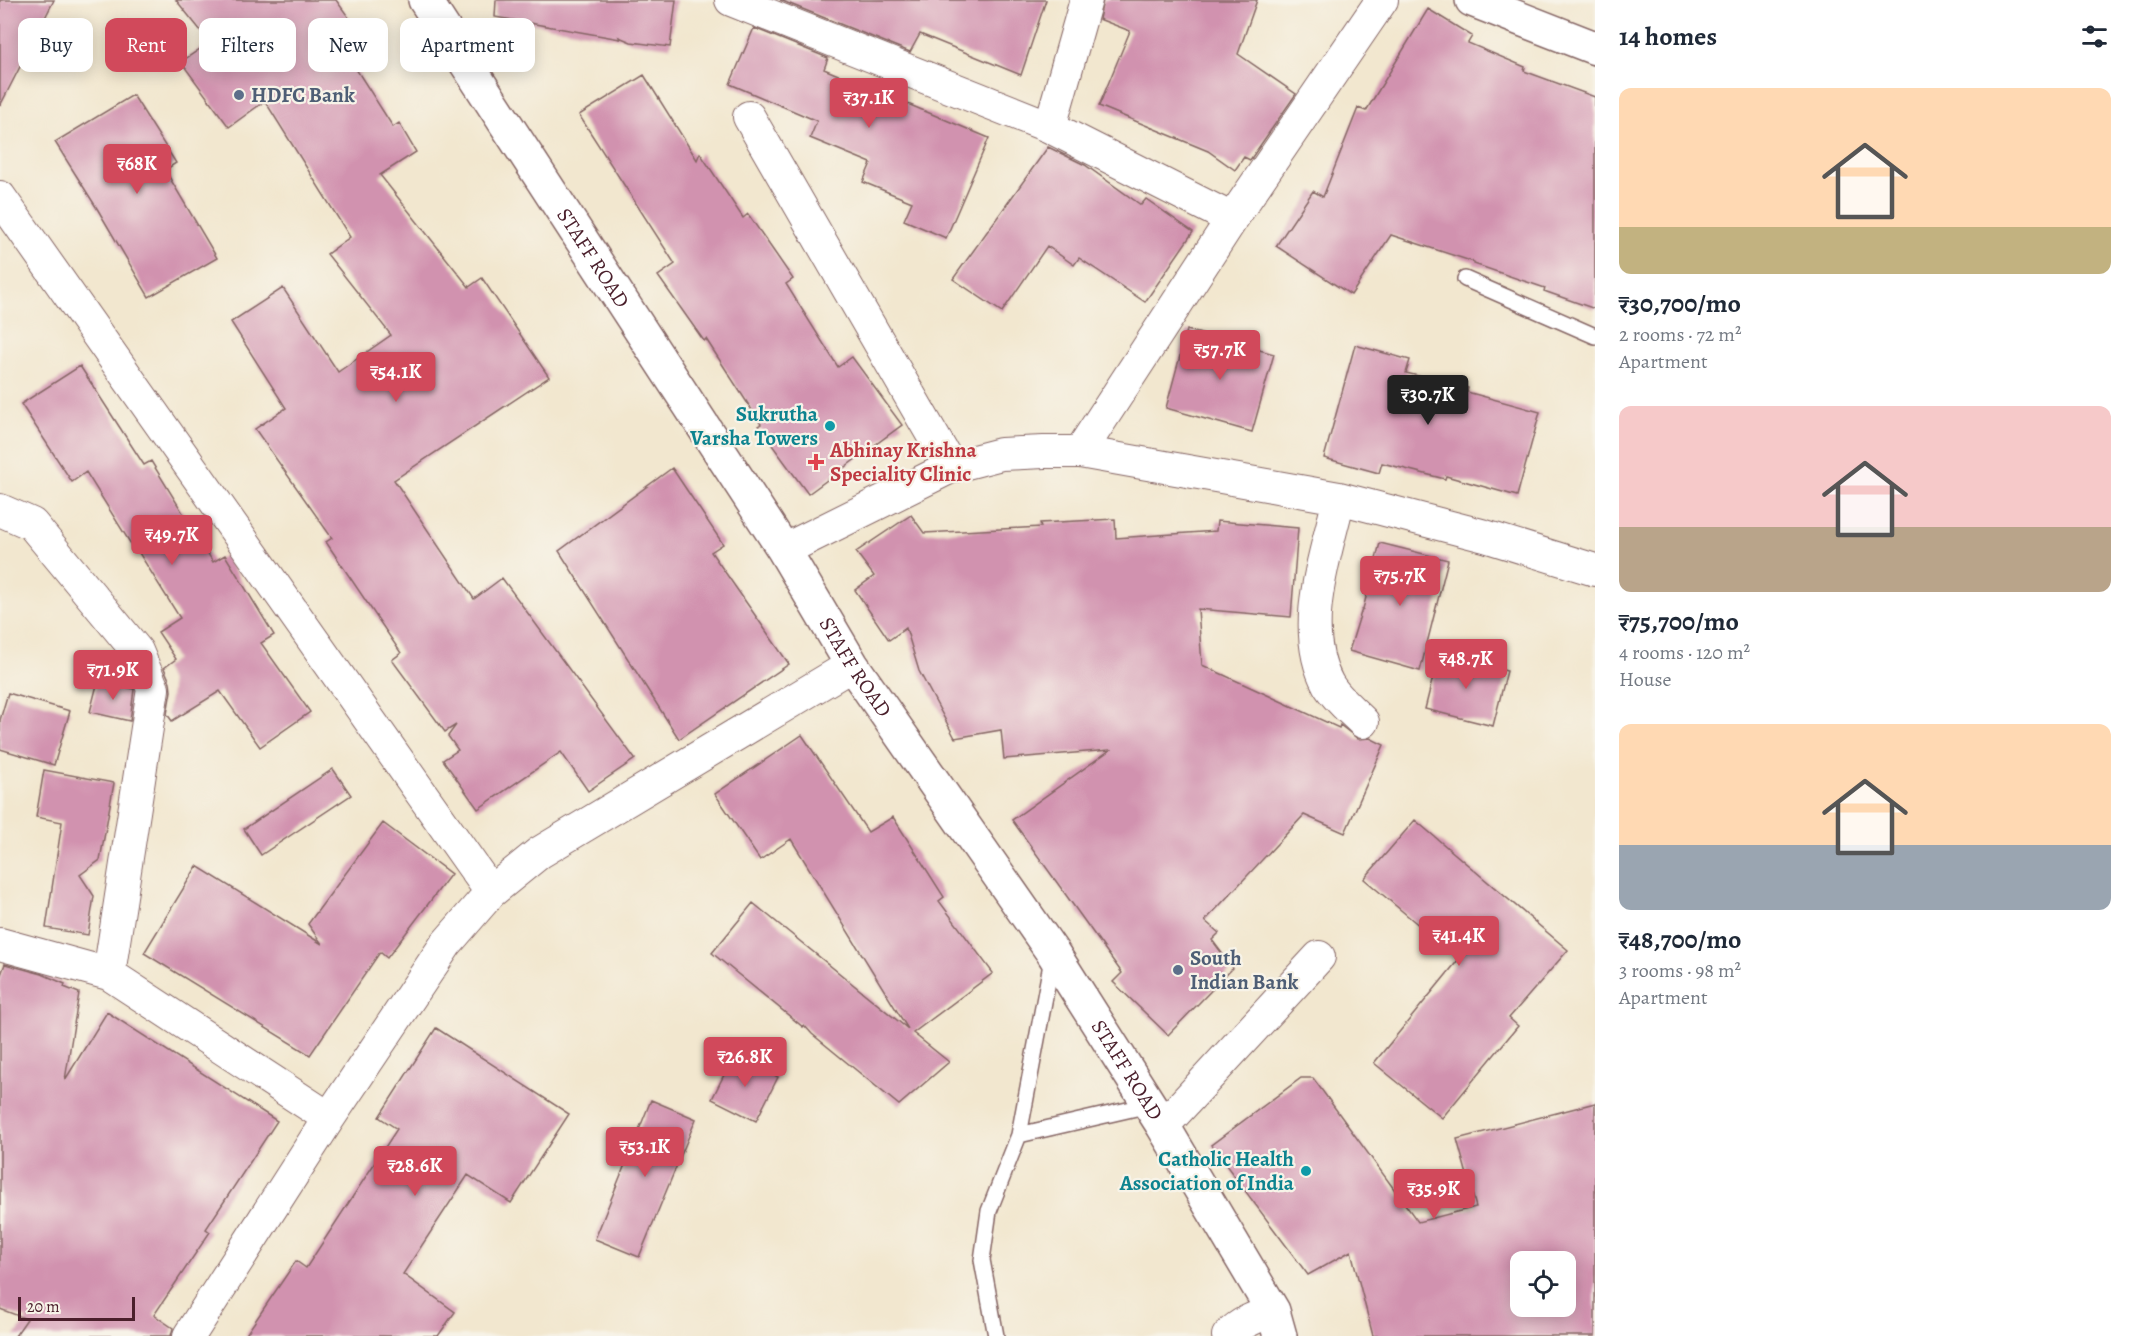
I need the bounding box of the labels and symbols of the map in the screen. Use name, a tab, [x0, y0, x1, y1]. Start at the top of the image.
pin: ₹37.1K	[820, 78, 918, 129]
place label: HDFC Bank	[251, 81, 355, 109]
marker: HDFC Bank	[232, 88, 246, 102]
pin: ₹68K	[101, 144, 173, 195]
street label: STAFF ROAD	[550, 203, 636, 313]
pin: ₹57.7K	[1171, 330, 1269, 381]
pin: ₹54.1K	[347, 352, 445, 403]
pin: ₹30.7K	[1379, 375, 1477, 426]
place label: Sukrutha Varsha Towers	[689, 400, 819, 452]
marker: Sukrutha Varsha Towers	[823, 419, 837, 433]
place label: Abhinay Krishna Speciality Clinic	[829, 436, 978, 488]
marker: Abhinay Krishna Speciality Clinic	[807, 453, 825, 471]
pin: ₹49.7K	[123, 515, 221, 566]
pin: ₹75.7K	[1351, 556, 1449, 607]
street label: STAFF ROAD	[813, 612, 898, 723]
pin: ₹48.7K	[1417, 639, 1515, 690]
pin: ₹71.9K	[64, 650, 162, 701]
pin: ₹41.4K	[1410, 916, 1508, 967]
place label: South Indian Bank	[1190, 944, 1298, 996]
marker: South Indian Bank	[1171, 963, 1185, 977]
street label: STAFF ROAD	[1085, 1014, 1170, 1125]
pin: ₹26.8K	[696, 1037, 794, 1088]
pin: ₹53.1K	[596, 1127, 694, 1178]
place label: Catholic Health Association of India	[1119, 1145, 1295, 1197]
pin: ₹28.6K	[366, 1146, 464, 1197]
marker: Catholic Health Association of India	[1299, 1164, 1313, 1178]
pin: ₹35.9K	[1385, 1169, 1483, 1220]
scale bar	[18, 1294, 135, 1322]

